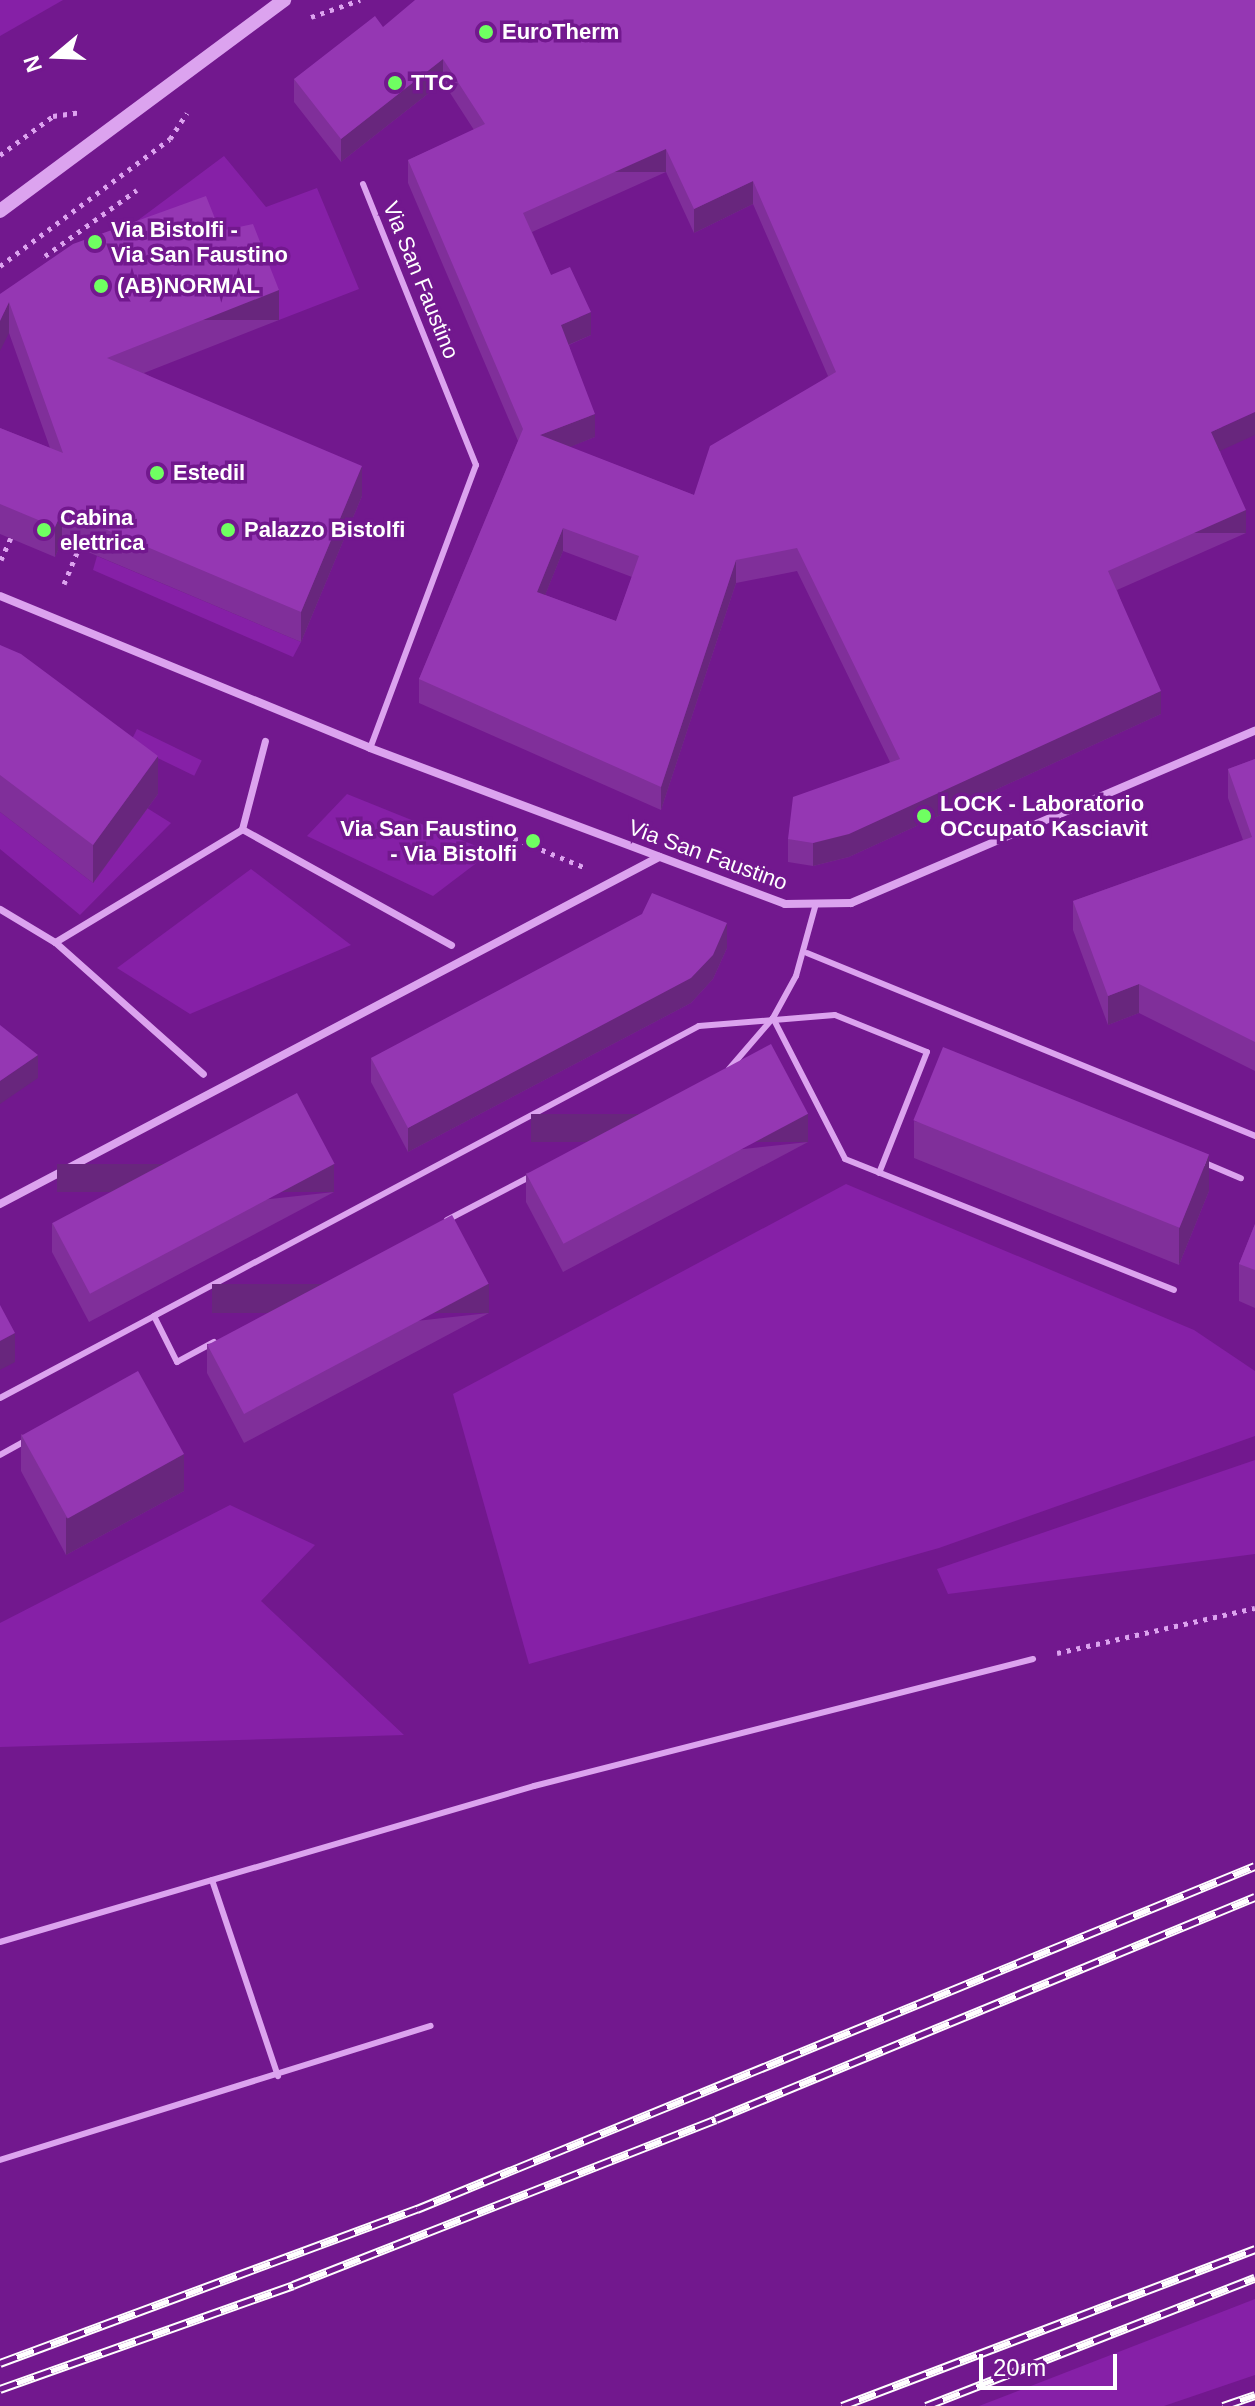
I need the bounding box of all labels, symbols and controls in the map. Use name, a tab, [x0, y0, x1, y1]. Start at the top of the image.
north arrow	[16, 16, 96, 96]
place label: EuroTherm	[502, 19, 619, 45]
marker: EuroTherm	[477, 23, 495, 41]
text: N	[18, 52, 47, 76]
place label: TTC	[411, 70, 454, 96]
marker: TTC	[386, 74, 404, 92]
street label: Via San Faustino	[377, 198, 465, 362]
place label: Via Bistolfi - Via San Faustino	[111, 216, 288, 268]
marker: Via Bistolfi - Via San Faustino	[86, 233, 104, 251]
place label: (AB)NORMAL	[117, 273, 260, 299]
marker: (AB)NORMAL	[92, 277, 110, 295]
place label: Estedil	[173, 460, 245, 486]
marker: Estedil	[148, 464, 166, 482]
place label: Cabina elettrica	[60, 504, 144, 556]
place label: Palazzo Bistolfi	[244, 517, 405, 543]
marker: Cabina elettrica	[35, 521, 53, 539]
marker: Palazzo Bistolfi	[219, 521, 237, 539]
place label: LOCK - Laboratorio OCcupato Kasciavìt	[940, 790, 1148, 842]
marker: LOCK - Laboratorio OCcupato Kasciavìt	[915, 807, 933, 825]
street label: Via San Faustino	[625, 814, 791, 896]
place label: Via San Faustino - Via Bistolfi	[340, 815, 517, 866]
marker: Via San Faustino - Via Bistolfi	[524, 832, 542, 850]
scale bar	[983, 2338, 1121, 2388]
text: 20 m	[993, 2354, 1046, 2381]

